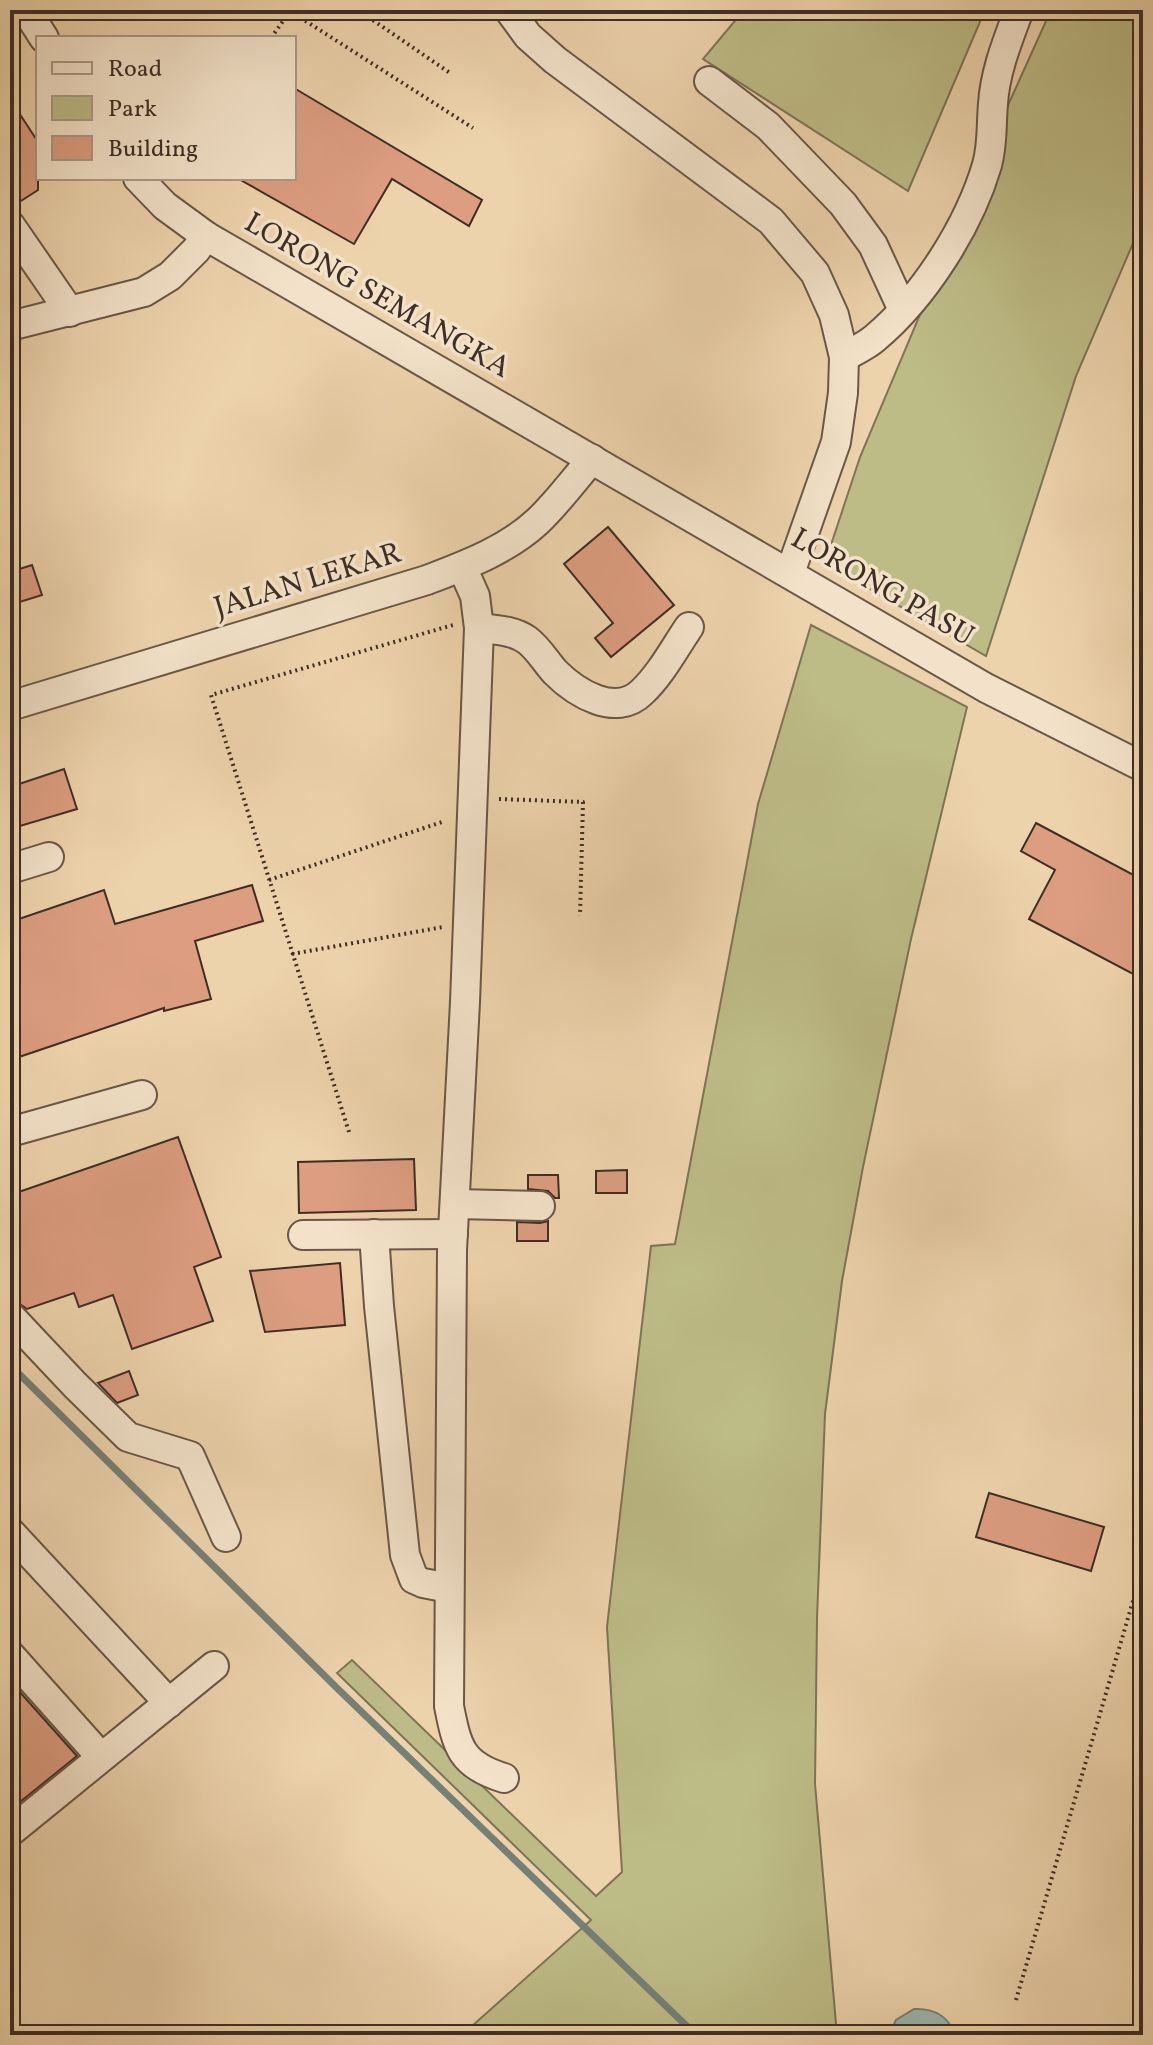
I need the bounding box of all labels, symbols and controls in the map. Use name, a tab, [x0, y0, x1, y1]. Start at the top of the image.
legend	[36, 36, 296, 180]
text: Road	[108, 53, 162, 87]
text: Park	[108, 93, 157, 127]
text: Building	[108, 133, 198, 167]
street label: LORONG SEMANGKA	[236, 203, 518, 389]
street label: LORONG PASU	[783, 519, 981, 657]
street label: JALAN LEKAR	[209, 533, 407, 629]

